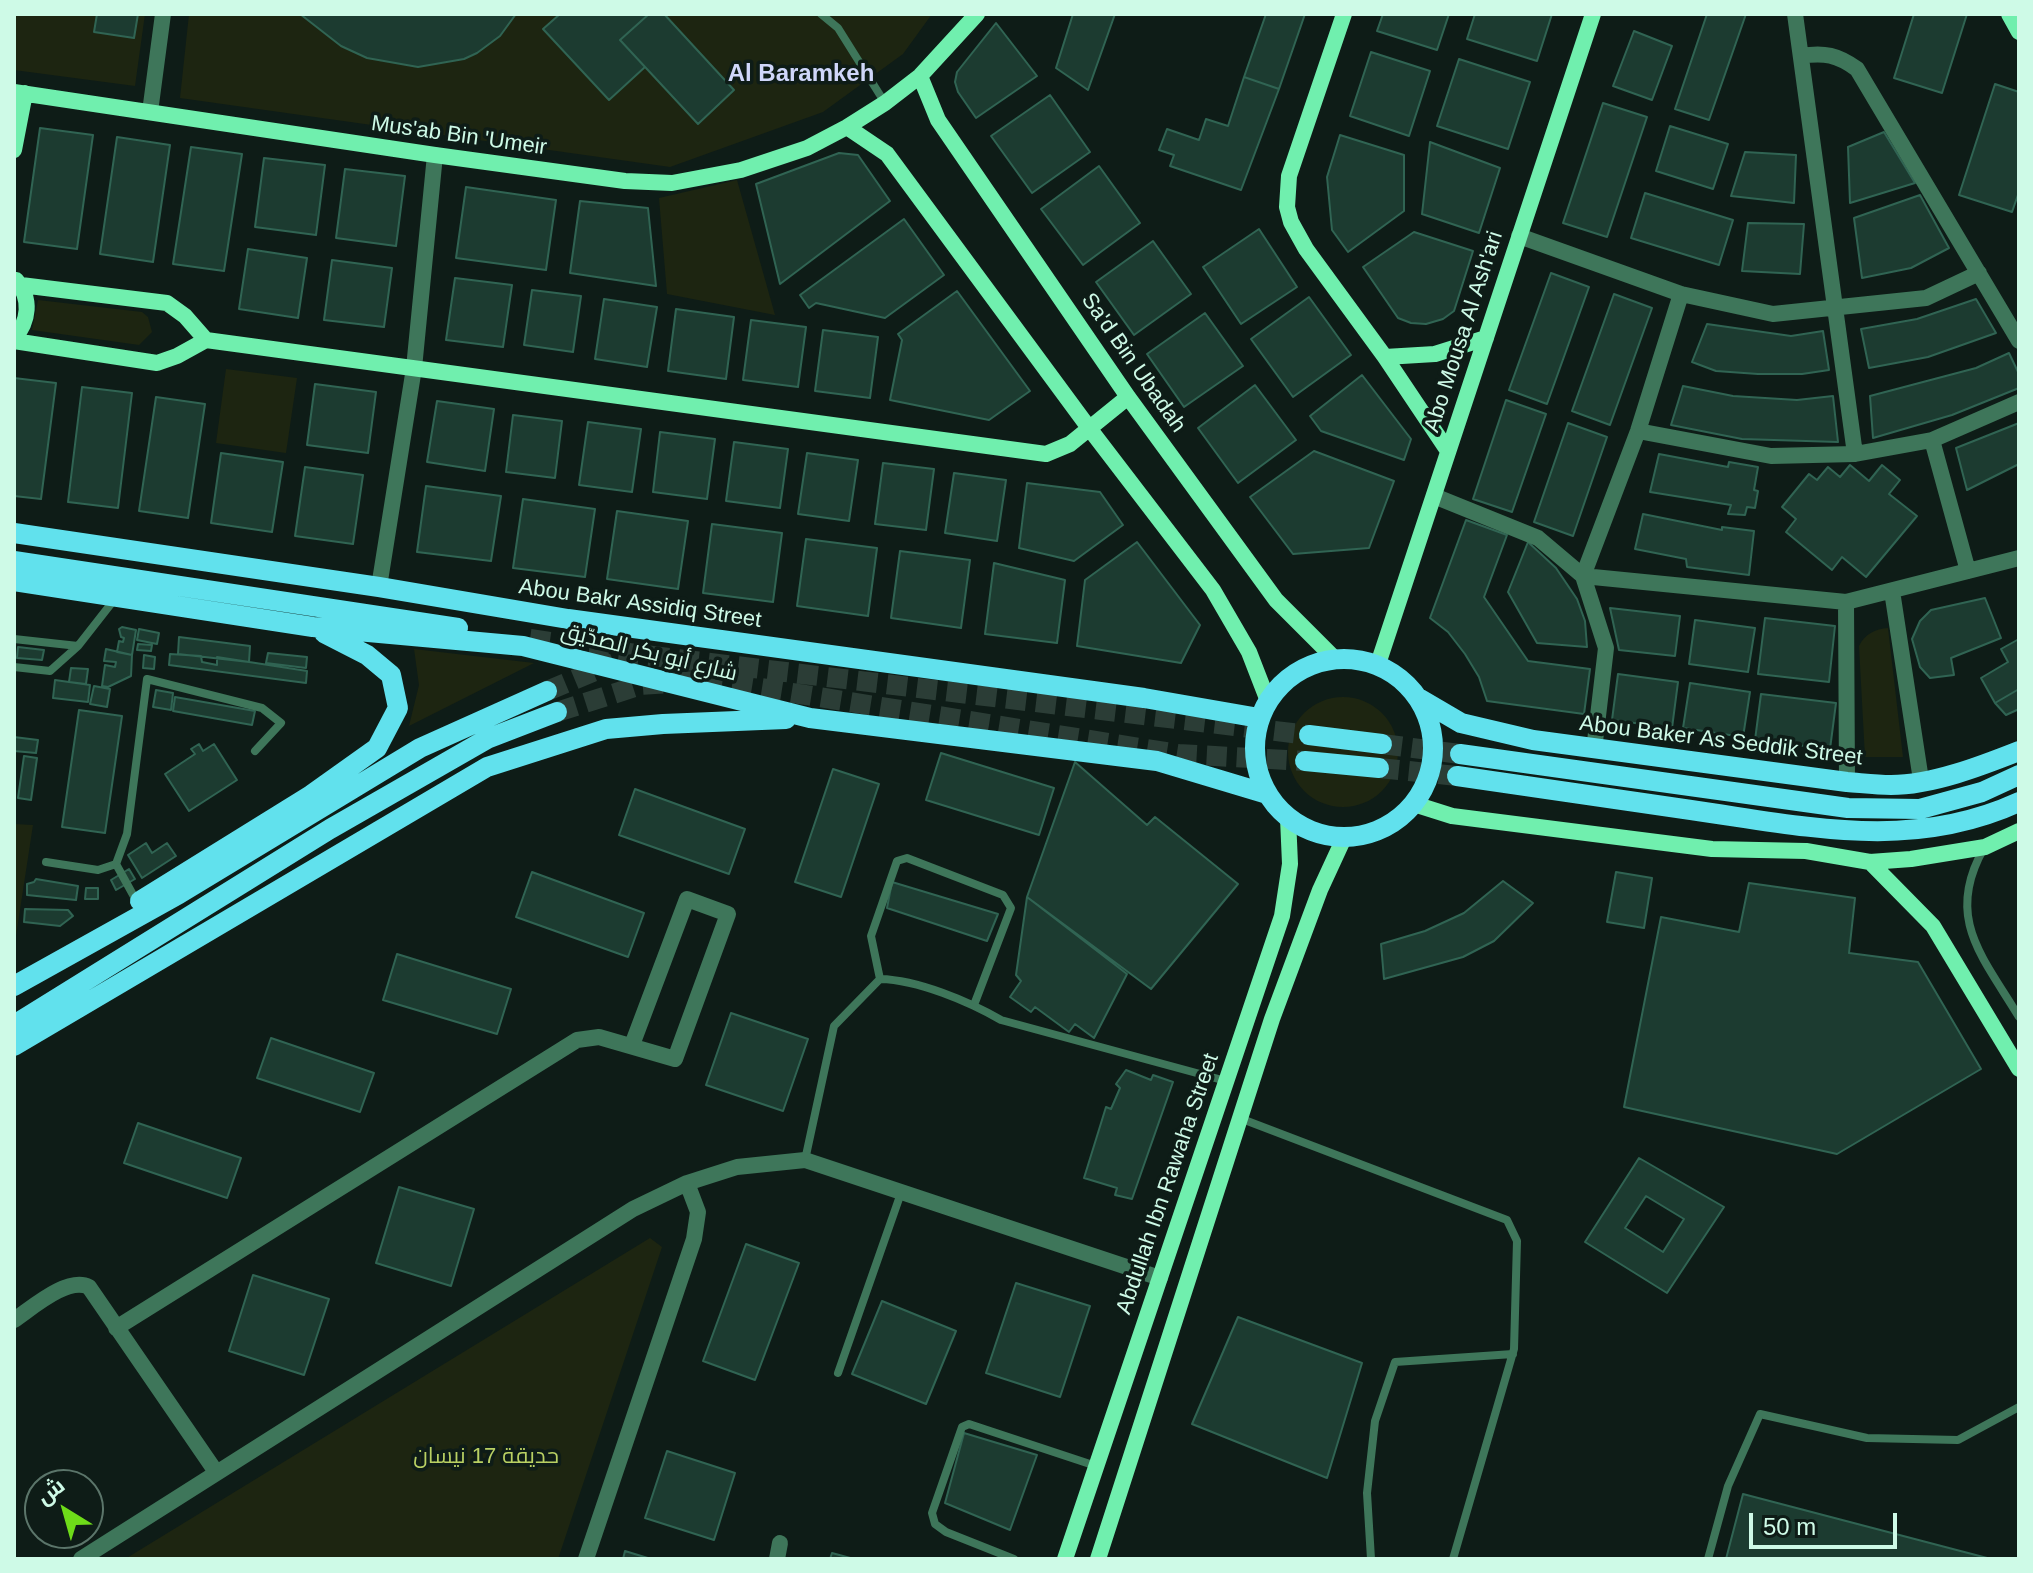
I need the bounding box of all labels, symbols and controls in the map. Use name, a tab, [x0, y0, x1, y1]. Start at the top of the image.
district label: Al Baramkeh	[728, 60, 874, 88]
street label: Mus'ab Bin 'Umeir	[369, 111, 549, 161]
street label: Abo Mousa Al Ash'ari	[1419, 228, 1509, 436]
street label: Sa'd Bin Ubadah	[1075, 288, 1191, 438]
street label: Abou Bakr Assidiq Street	[517, 574, 763, 634]
street label: شارع أبو بكر الصدّيق	[558, 618, 740, 688]
street label: Abou Baker As Seddik Street	[1578, 711, 1864, 771]
street label: Abdullah Ibn Rawaha Street	[1111, 1050, 1225, 1318]
park label: حديقة 17 نيسان	[413, 1444, 559, 1470]
north arrow	[24, 1469, 104, 1549]
text: ش	[32, 1473, 69, 1510]
scale bar	[1753, 1497, 1901, 1547]
text: 50 m	[1763, 1513, 1816, 1540]

